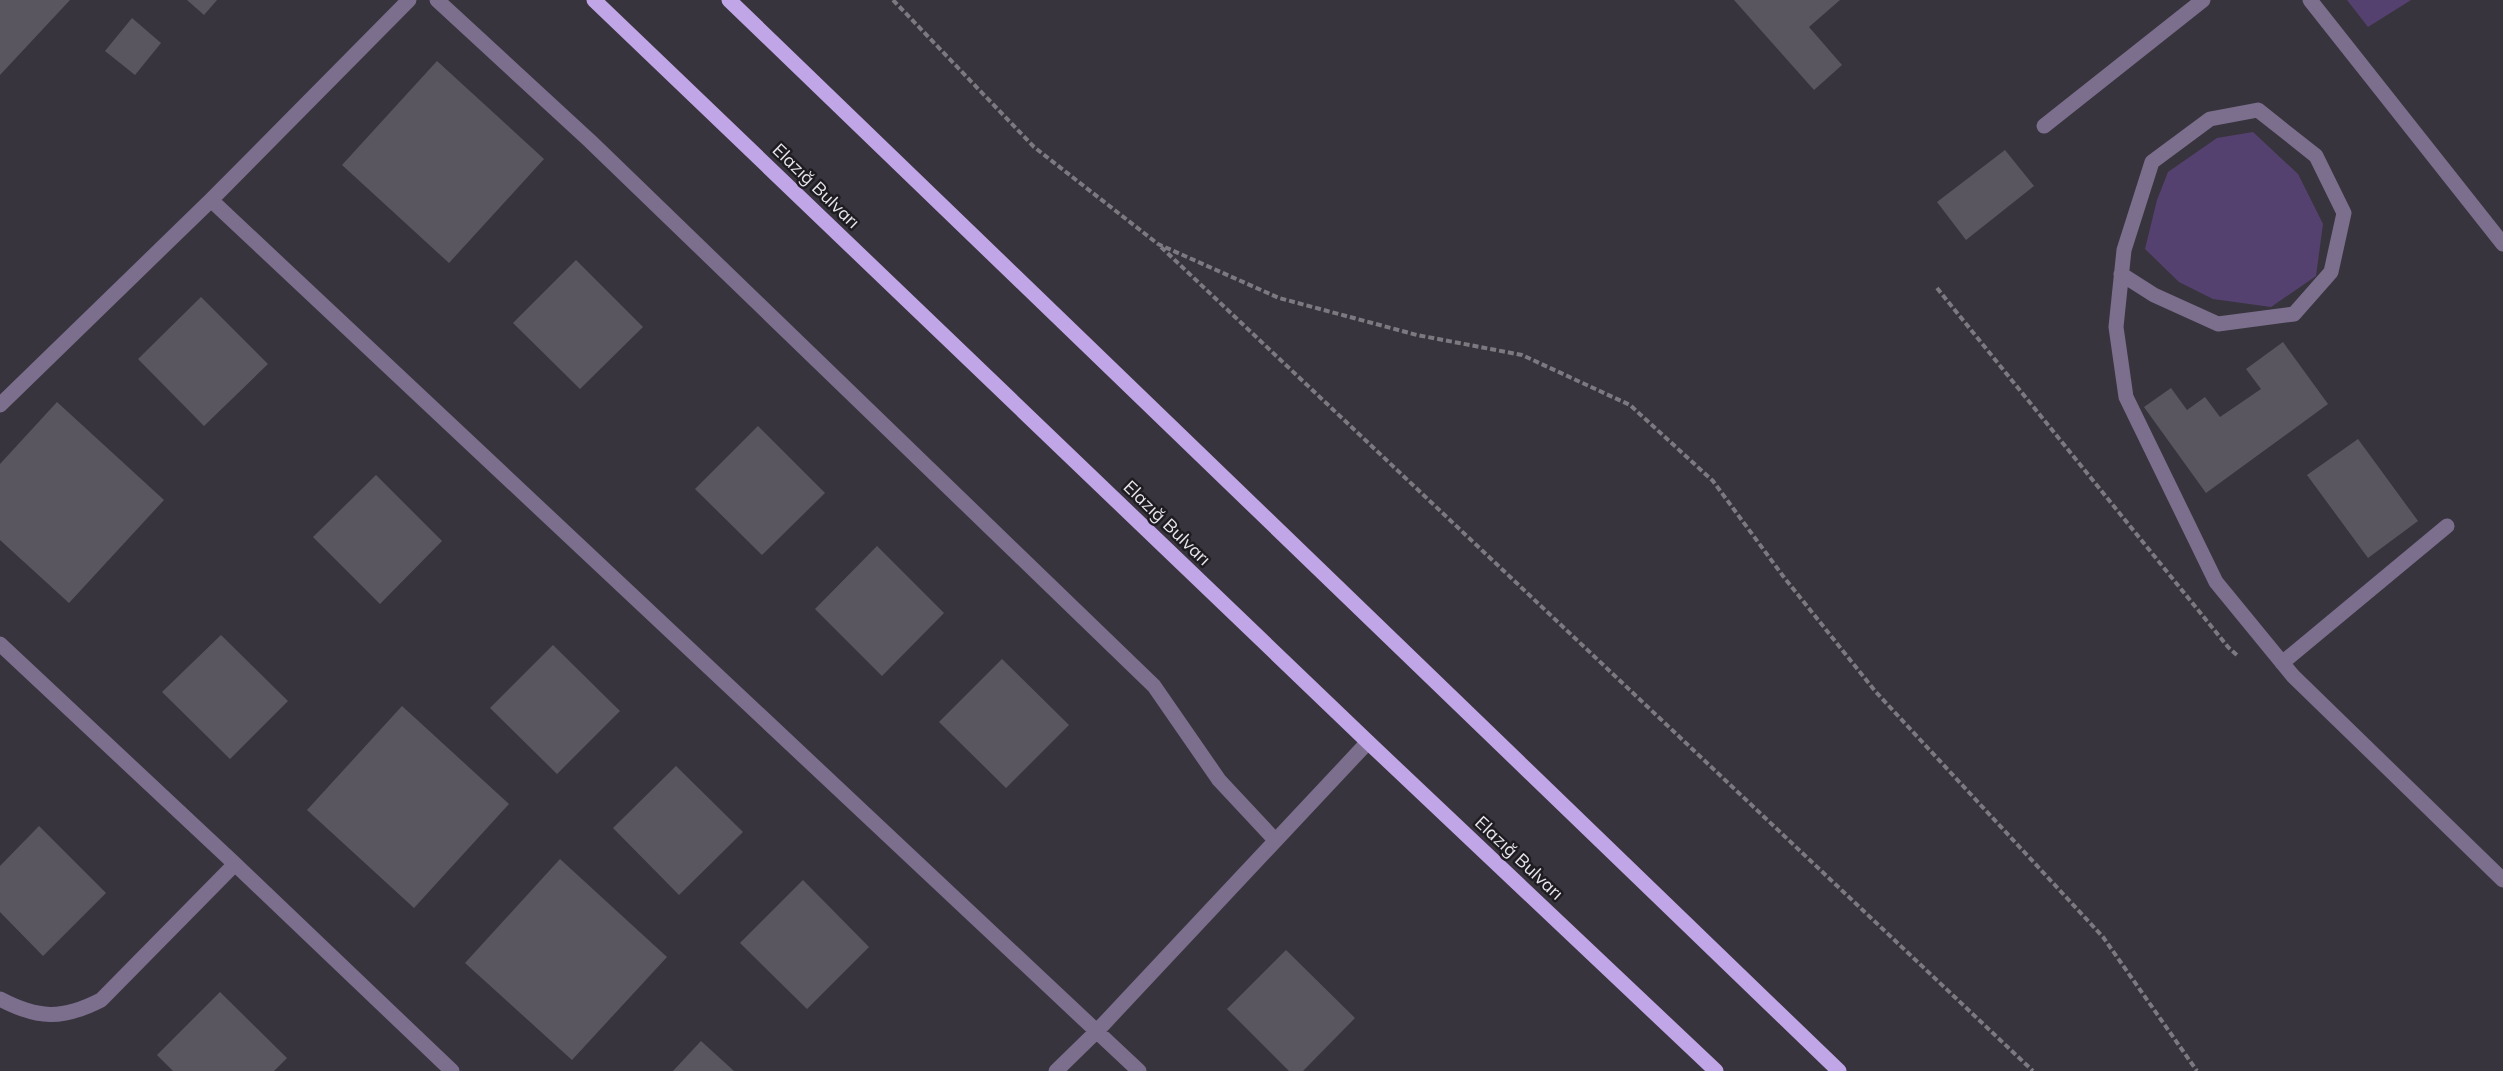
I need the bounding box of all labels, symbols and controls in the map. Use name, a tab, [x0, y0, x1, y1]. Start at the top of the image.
street label: Elazığ Bulvarı	[768, 138, 865, 233]
street label: Elazığ Bulvarı	[1119, 475, 1216, 570]
street label: Elazığ Bulvarı	[1470, 811, 1568, 904]

